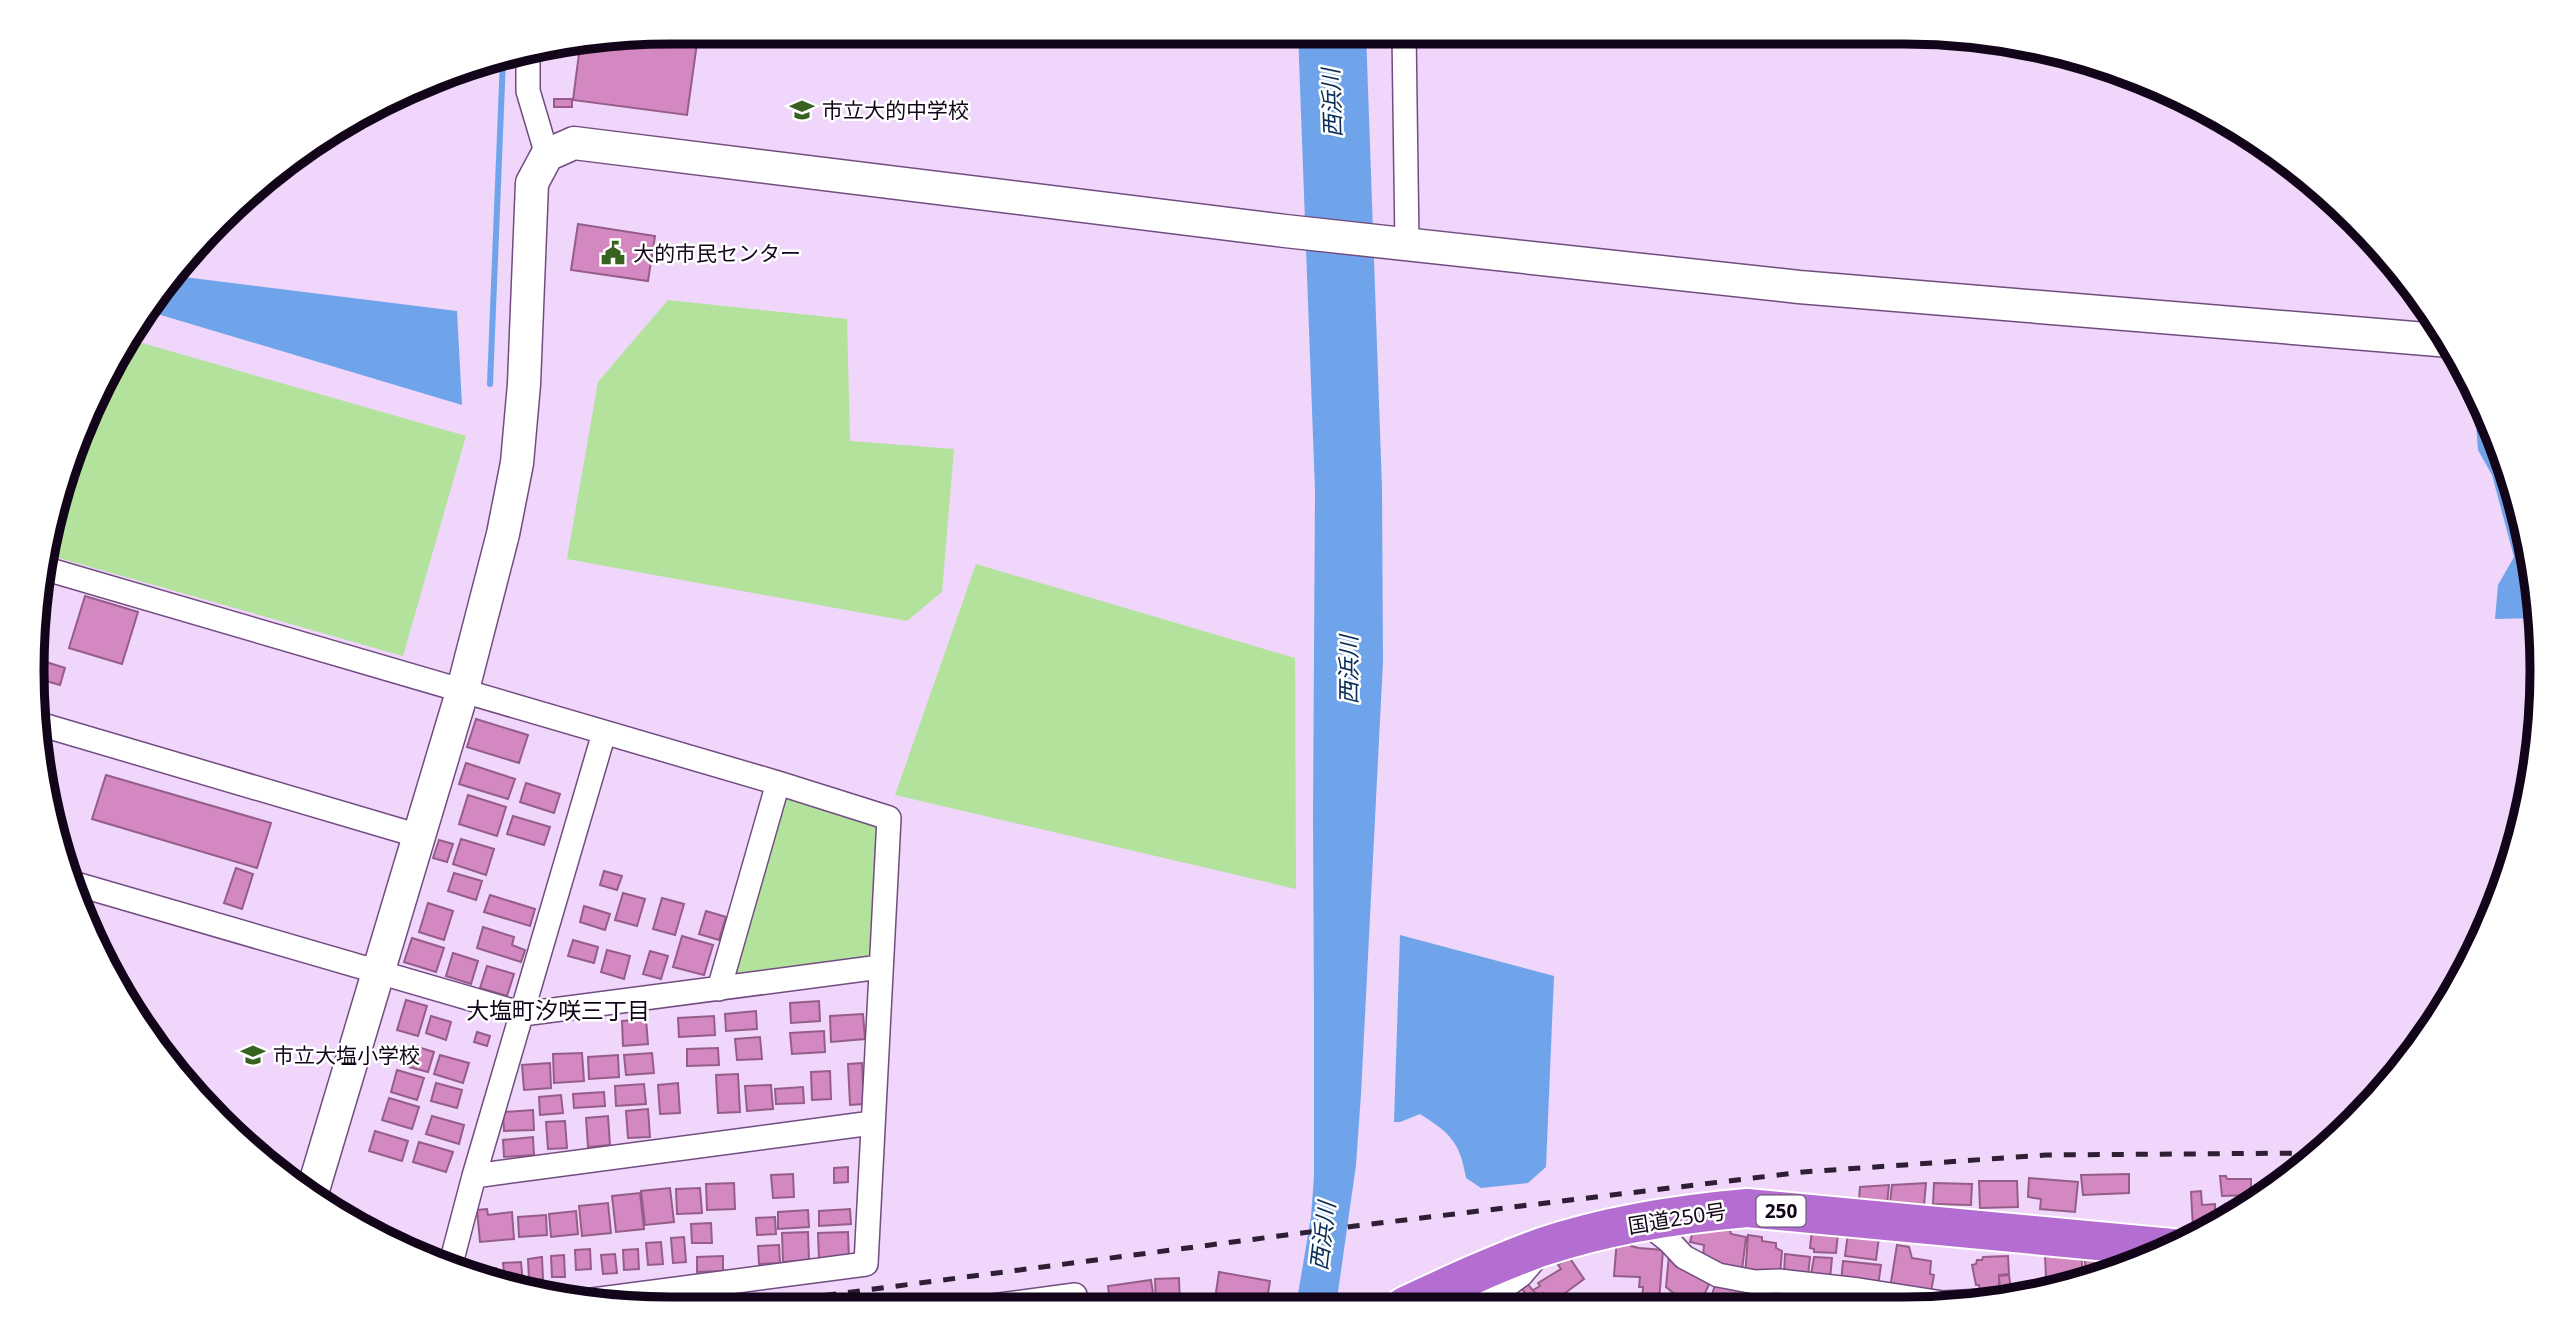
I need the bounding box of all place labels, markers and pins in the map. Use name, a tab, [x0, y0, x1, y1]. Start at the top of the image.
school or university icon: 市立大的中学校	[788, 96, 816, 124]
place label: 市立大的中学校	[822, 96, 969, 124]
public building icon: 大的市民センター	[599, 239, 627, 267]
place label: 大的市民センター	[633, 239, 801, 267]
school or university icon: 市立大塩小学校	[239, 1041, 267, 1069]
place label: 市立大塩小学校	[273, 1041, 420, 1069]

